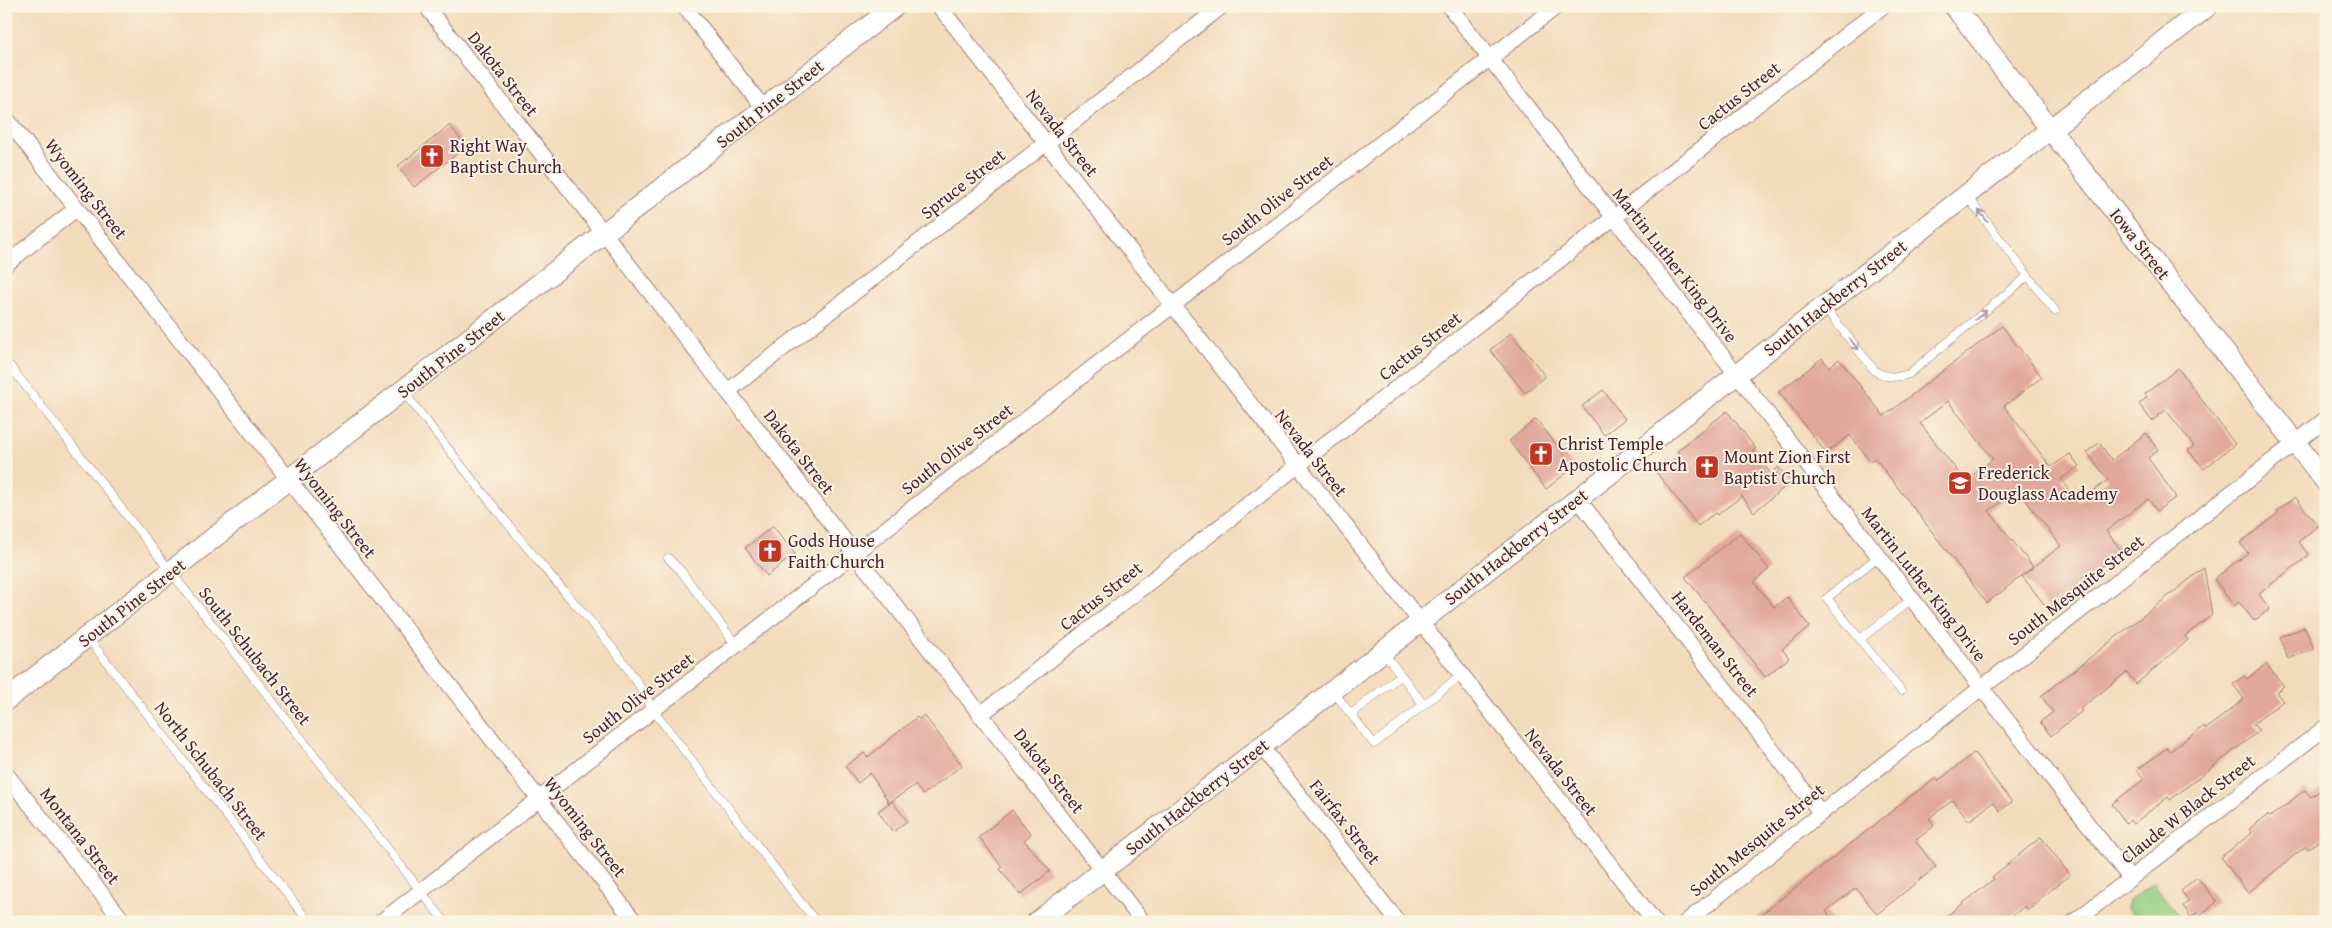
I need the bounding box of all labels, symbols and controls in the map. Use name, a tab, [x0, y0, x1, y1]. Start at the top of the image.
street label: Dakota Street	[461, 25, 546, 123]
street label: South Pine Street	[710, 52, 830, 155]
street label: Cactus Street	[1691, 54, 1787, 137]
street label: Nevada Street	[1019, 83, 1106, 183]
place label: Right Way Baptist Church	[450, 132, 562, 180]
street label: Wyoming Street	[38, 133, 135, 245]
street label: Spruce Street	[914, 141, 1012, 226]
church icon: Right Way Baptist Church	[419, 143, 445, 169]
street label: South Olive Street	[1215, 147, 1339, 252]
street label: Martin Luther King Drive	[1606, 181, 1745, 348]
street label: Iowa Street	[2104, 202, 2178, 286]
one-way arrow	[1977, 210, 1988, 223]
street label: South Hackberry Street	[1757, 232, 1913, 363]
street label: South Pine Street	[391, 302, 511, 405]
street label: Cactus Street	[1372, 304, 1468, 387]
one-way arrow	[1974, 310, 1987, 321]
one-way arrow	[1849, 338, 1860, 351]
street label: South Olive Street	[895, 396, 1019, 501]
street label: Dakota Street	[757, 403, 842, 501]
street label: Nevada Street	[1268, 403, 1355, 503]
place label: Christ Temple Apostolic Church	[1558, 430, 1687, 478]
church icon: Christ Temple Apostolic Church	[1528, 441, 1554, 467]
place label: Mount Zion First Baptist Church	[1724, 443, 1851, 491]
street label: Wyoming Street	[287, 452, 384, 564]
church icon: Mount Zion First Baptist Church	[1694, 454, 1720, 480]
place label: Frederick Douglass Academy	[1978, 459, 2118, 507]
school or university icon: Frederick Douglass Academy	[1947, 470, 1973, 496]
street label: South Hackberry Street	[1438, 481, 1594, 612]
street label: Martin Luther King Drive	[1855, 500, 1994, 667]
place label: Gods House Faith Church	[788, 527, 885, 575]
street label: South Mesquite Street	[2002, 527, 2150, 652]
church icon: Gods House Faith Church	[757, 538, 783, 564]
street label: South Pine Street	[72, 551, 192, 654]
street label: Cactus Street	[1053, 554, 1149, 637]
street label: South Schubach Street	[193, 581, 319, 731]
street label: Hardeman Street	[1665, 585, 1766, 703]
street label: South Olive Street	[576, 645, 700, 750]
street label: North Schubach Street	[148, 695, 275, 847]
street label: Dakota Street	[1007, 722, 1092, 820]
street label: Nevada Street	[1518, 722, 1605, 822]
street label: South Hackberry Street	[1119, 731, 1275, 862]
street label: Claude W Black Street	[2115, 747, 2261, 870]
street label: Wyoming Street	[537, 771, 634, 883]
street label: Fairfax Street	[1303, 773, 1388, 871]
street label: South Mesquite Street	[1683, 776, 1831, 903]
street label: Montana Street	[34, 781, 127, 891]

